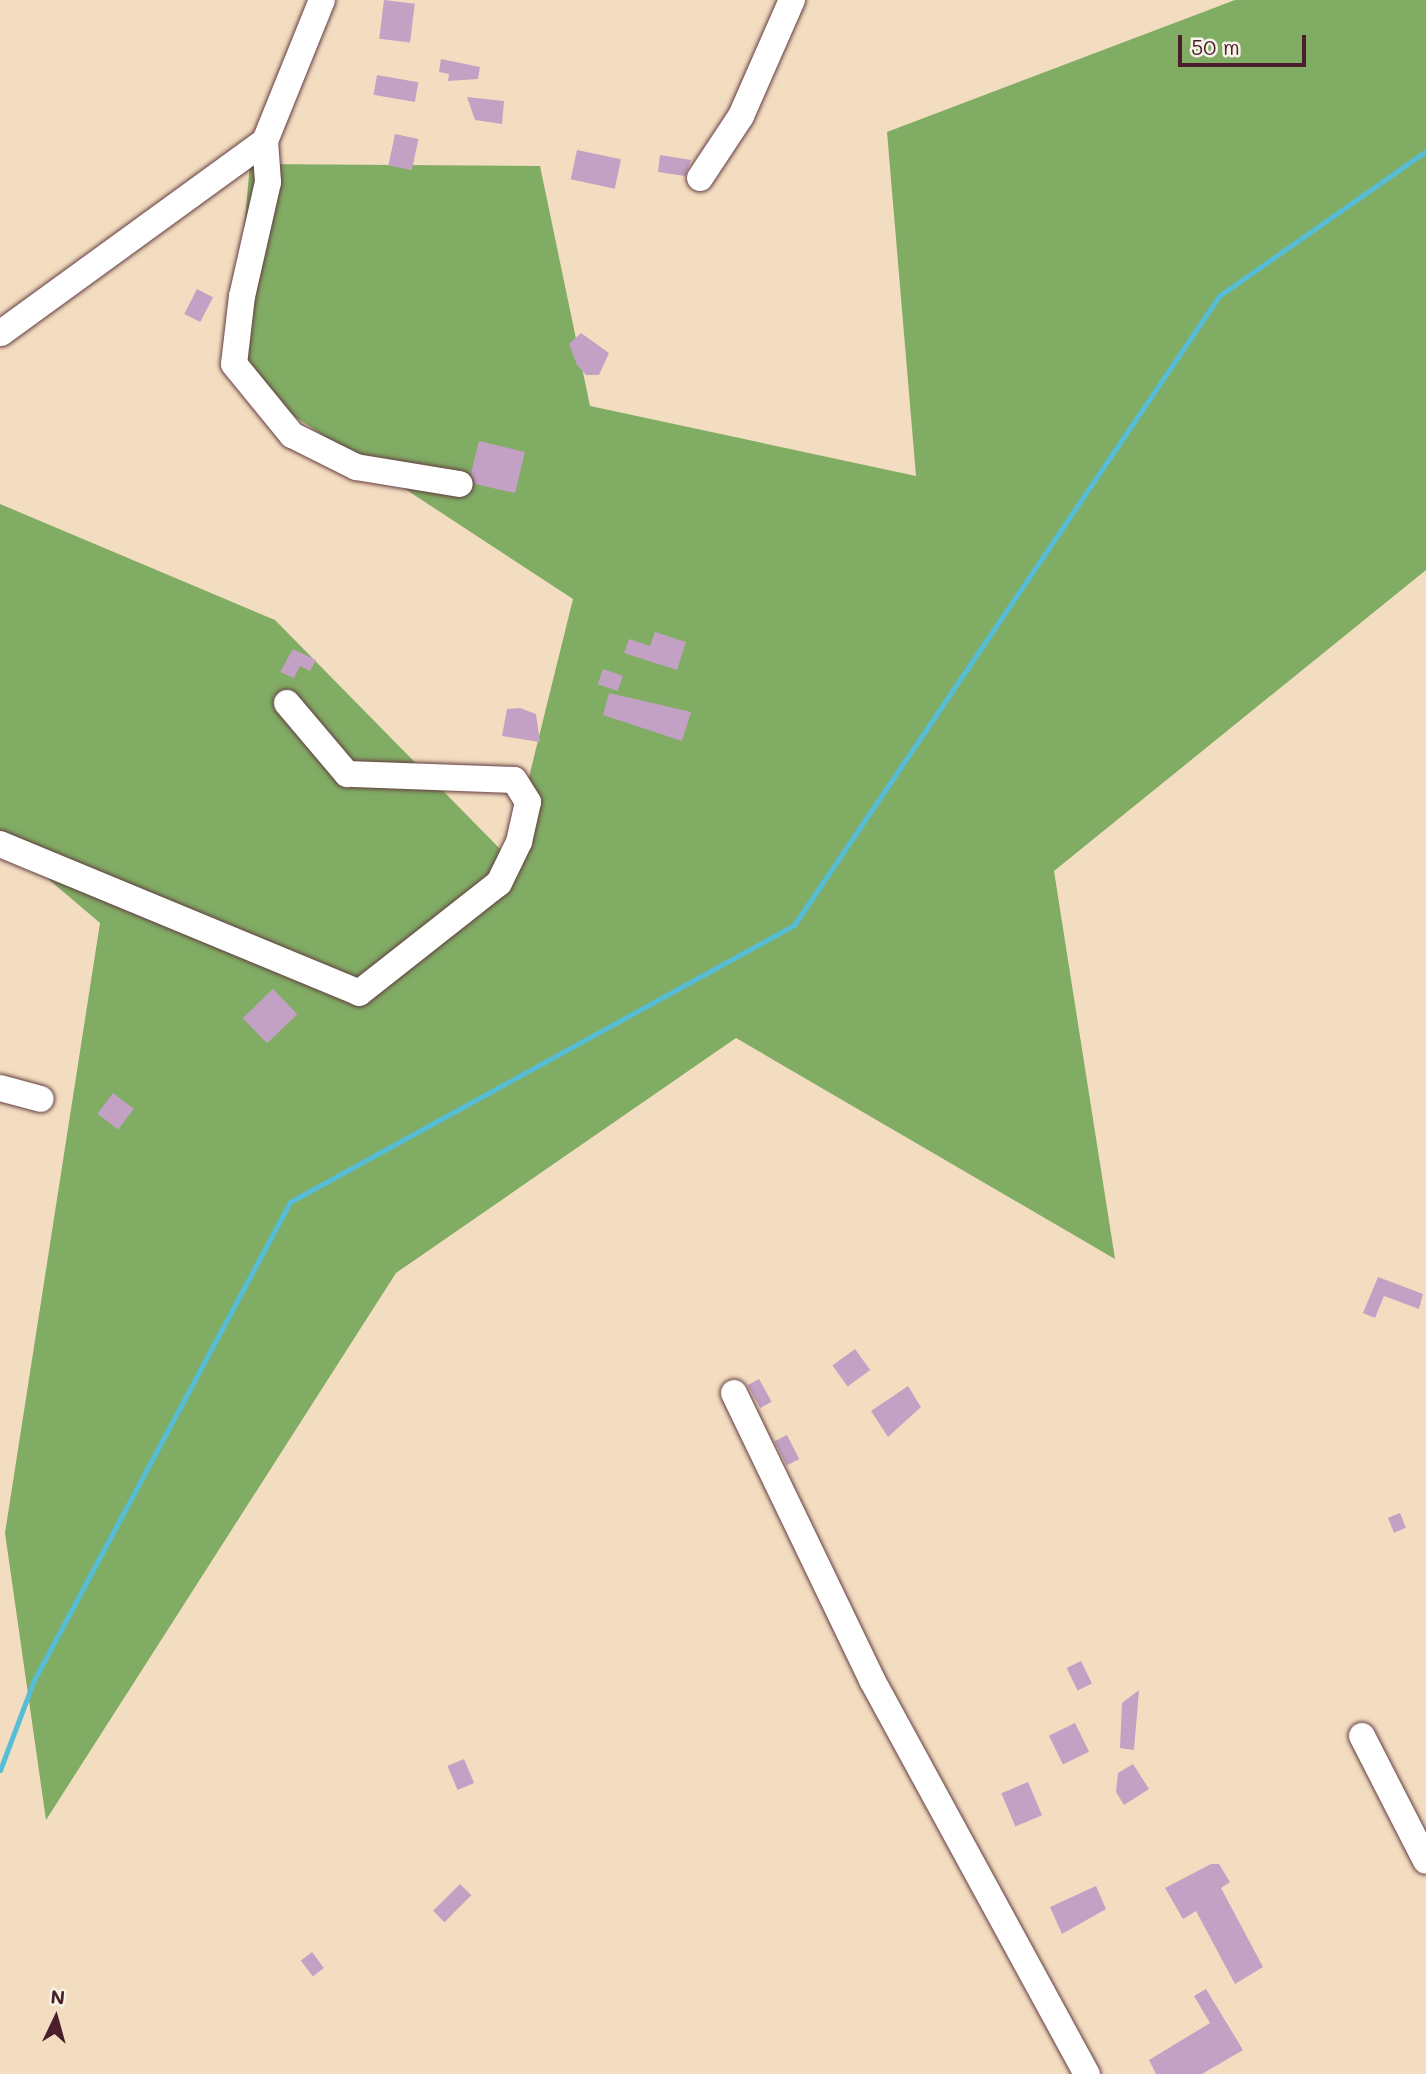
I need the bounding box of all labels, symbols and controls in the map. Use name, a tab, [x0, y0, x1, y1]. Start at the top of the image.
scale bar	[1181, 21, 1309, 65]
text: 50 m	[1191, 33, 1240, 60]
north arrow	[21, 1983, 91, 2053]
text: N	[50, 1984, 66, 2010]

